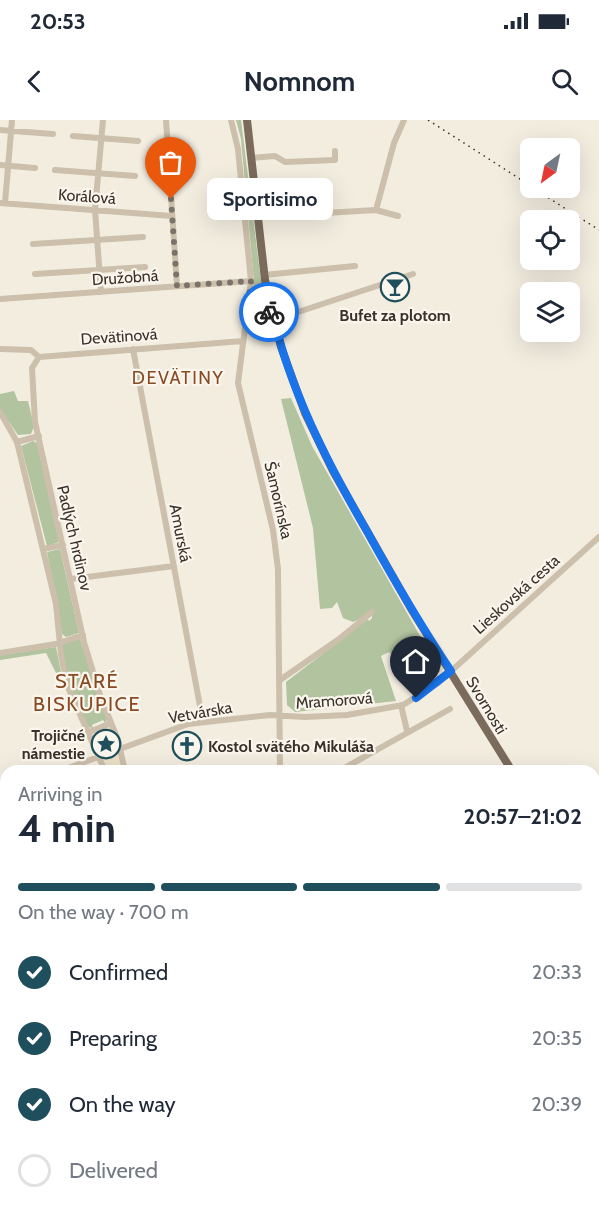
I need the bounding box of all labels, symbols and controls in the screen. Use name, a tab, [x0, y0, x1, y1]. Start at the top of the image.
text: 20:53	[30, 8, 86, 35]
icon: back	[18, 65, 51, 98]
text: Nomnom	[244, 65, 355, 98]
icon: search	[548, 65, 581, 98]
pin	[145, 137, 196, 199]
north arrow	[520, 138, 580, 198]
map controls	[520, 138, 580, 342]
icon: bag	[154, 146, 187, 179]
callout: Sportisimo	[207, 178, 333, 220]
street label: Korálová	[57, 185, 117, 208]
text: Sportisimo	[223, 187, 317, 211]
button: locate	[520, 210, 580, 270]
street label: Družobná	[91, 266, 159, 289]
bar icon: Bufet za plotom	[379, 271, 411, 303]
courier	[239, 282, 299, 342]
button: layers	[520, 282, 580, 342]
icon: bike	[253, 296, 286, 329]
place label: Bufet za plotom	[339, 306, 451, 325]
street label: Devätinová	[80, 324, 158, 349]
district label: DEVÄTINY	[132, 367, 224, 389]
street label: Šamorínska	[260, 460, 297, 541]
street label: Padlých hrdinov	[53, 483, 96, 593]
street label: Amurská	[166, 502, 195, 564]
street label: Lieskovská cesta	[469, 550, 564, 638]
pin	[390, 636, 441, 698]
icon: home	[399, 645, 432, 678]
district label: STARÉ BISKUPICE	[33, 669, 141, 716]
street label: Svornosti	[462, 673, 511, 738]
street label: Mramorová	[295, 688, 374, 713]
street label: Vetvárska	[167, 698, 234, 727]
place label: Trojičné námestie	[22, 726, 85, 763]
place icon: Trojičné námestie	[90, 728, 122, 760]
church icon: Kostol svätého Mikuláša	[171, 730, 203, 762]
place label: Kostol svätého Mikuláša	[208, 737, 374, 756]
text: Arriving in	[18, 782, 102, 806]
text: 20:57–21:02	[464, 803, 582, 830]
text: 4 min	[18, 804, 116, 852]
text: On the way · 700 m	[18, 900, 189, 924]
icon: check	[18, 956, 51, 989]
text: Confirmed	[69, 959, 168, 986]
text: 20:33	[532, 960, 582, 984]
icon: check	[18, 1022, 51, 1055]
text: Preparing	[69, 1025, 157, 1052]
text: 20:35	[532, 1026, 582, 1050]
icon: check	[18, 1088, 51, 1121]
text: On the way	[69, 1091, 176, 1118]
text: 20:39	[531, 1092, 582, 1116]
text: Delivered	[69, 1157, 158, 1184]

